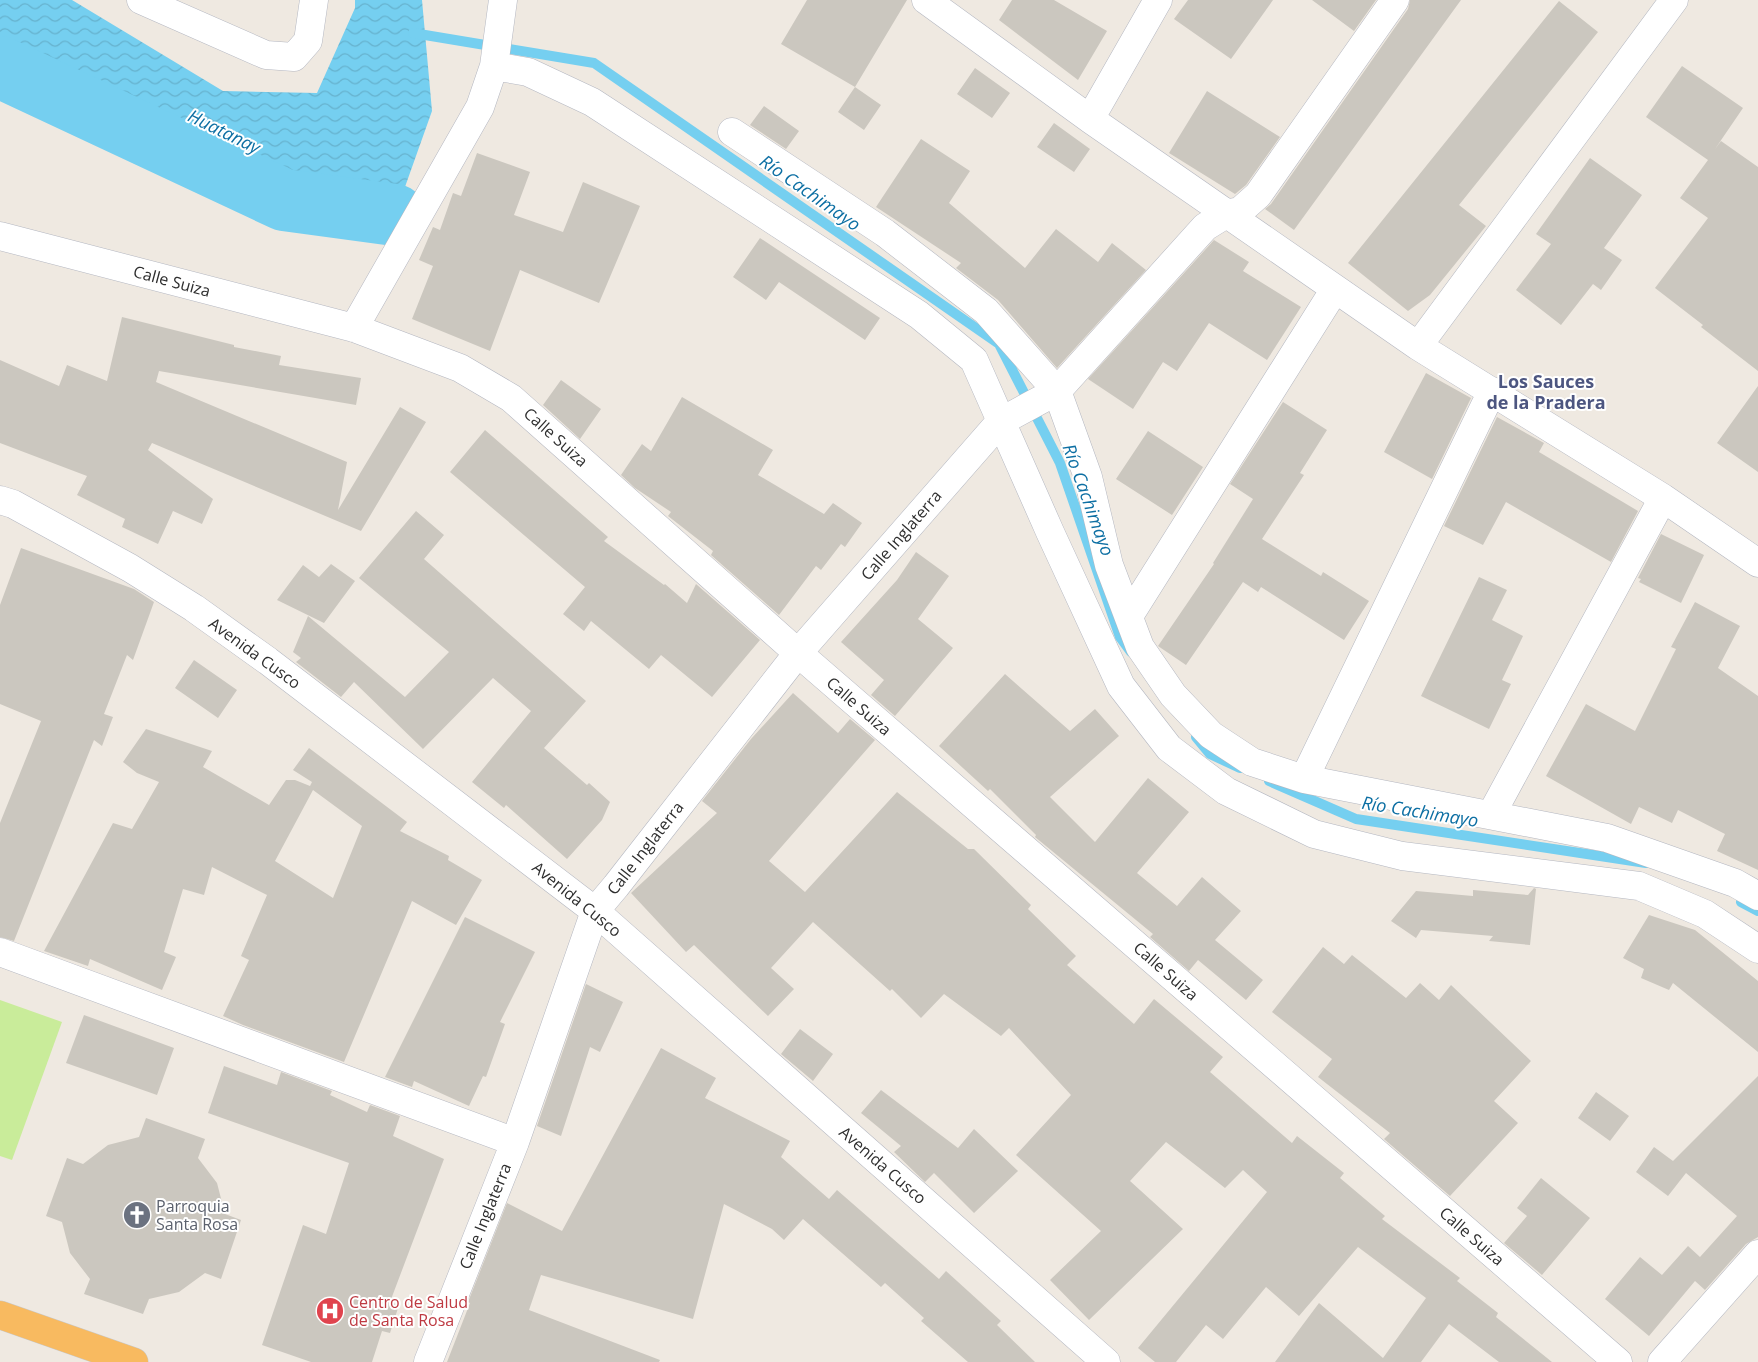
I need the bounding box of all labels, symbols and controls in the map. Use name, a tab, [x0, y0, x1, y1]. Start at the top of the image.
water label: Huatanay	[184, 103, 266, 160]
water label: Río Cachimayo	[755, 149, 866, 236]
street label: Calle Suiza	[131, 260, 213, 302]
district label: Los Sauces de la Pradera	[1486, 369, 1606, 414]
street label: Calle Suiza	[519, 402, 593, 472]
water label: Río Cachimayo	[1058, 440, 1120, 559]
street label: Calle Inglaterra	[856, 485, 946, 585]
street label: Avenida Cusco	[205, 612, 305, 694]
street label: Calle Suiza	[822, 672, 896, 740]
water label: Río Cachimayo	[1360, 790, 1480, 832]
street label: Calle Inglaterra	[602, 797, 688, 899]
street label: Avenida Cusco	[528, 856, 626, 942]
street label: Calle Suiza	[1129, 937, 1203, 1005]
street label: Avenida Cusco	[835, 1121, 931, 1209]
street label: Calle Inglaterra	[454, 1160, 516, 1272]
place label: Parroquia Santa Rosa	[156, 1195, 238, 1235]
church icon: Parroquia Santa Rosa	[122, 1200, 152, 1230]
street label: Calle Suiza	[1435, 1202, 1509, 1270]
place label: Centro de Salud de Santa Rosa	[349, 1291, 468, 1331]
hospital icon: Centro de Salud de Santa Rosa	[315, 1296, 345, 1326]

